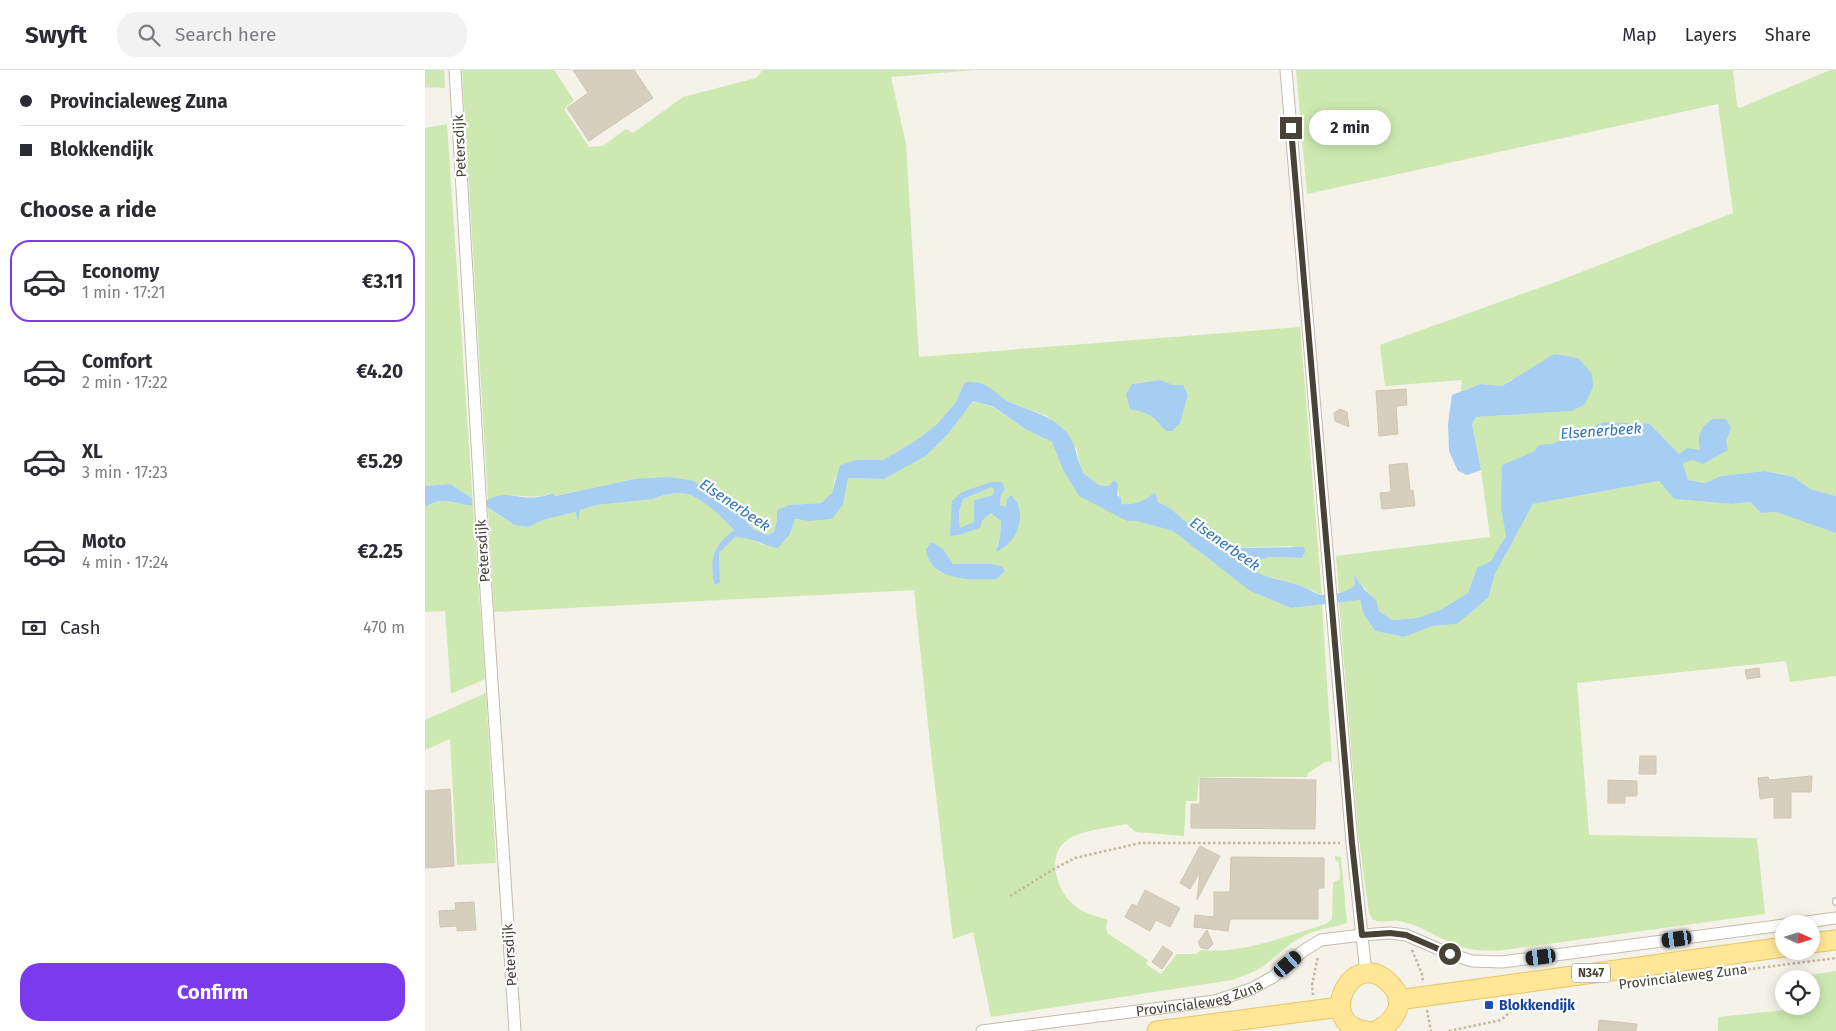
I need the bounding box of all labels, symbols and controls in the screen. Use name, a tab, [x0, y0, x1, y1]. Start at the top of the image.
search box	[117, 12, 467, 57]
text: Swyft	[25, 21, 87, 49]
icon: search	[135, 21, 163, 49]
text: Search here	[175, 23, 276, 46]
text: Map	[1622, 24, 1657, 46]
text: Layers	[1685, 24, 1737, 46]
text: Share	[1765, 24, 1811, 46]
text: Provincialeweg Zuna	[50, 90, 228, 113]
callout: 2 min	[1309, 110, 1391, 146]
street label: Petersdijk	[450, 113, 470, 178]
route end	[1280, 117, 1302, 139]
text: 2 min	[1330, 118, 1370, 137]
text: Blokkendijk	[50, 138, 153, 161]
text: Choose a ride	[20, 196, 156, 223]
icon: car	[22, 259, 67, 304]
text: Economy	[82, 260, 159, 283]
text: €3.11	[362, 270, 403, 293]
text: 1 min · 17:21	[82, 283, 165, 302]
icon: car	[22, 349, 67, 394]
text: Comfort	[82, 350, 152, 373]
text: €4.20	[356, 360, 403, 383]
text: 2 min · 17:22	[82, 373, 168, 392]
water label: Elsenerbeek	[1560, 419, 1642, 443]
icon: car	[22, 439, 67, 484]
text: XL	[82, 440, 103, 463]
text: €5.29	[357, 450, 403, 473]
text: 3 min · 17:23	[82, 463, 168, 482]
water label: Elsenerbeek	[696, 475, 774, 535]
water label: Elsenerbeek	[1187, 513, 1263, 575]
street label: Petersdijk	[472, 518, 494, 583]
icon: car	[22, 529, 67, 574]
text: Moto	[82, 530, 126, 553]
text: €2.25	[358, 540, 403, 563]
text: 4 min · 17:24	[82, 553, 169, 572]
icon: cash	[20, 614, 48, 642]
text: Cash	[60, 616, 101, 639]
text: 470 m	[363, 618, 405, 637]
north arrow	[1775, 915, 1820, 960]
map controls	[1775, 915, 1820, 1015]
street label: Petersdijk	[499, 922, 521, 987]
car	[1661, 929, 1692, 949]
route start	[1439, 943, 1461, 965]
car	[1271, 948, 1304, 980]
car	[1525, 948, 1556, 966]
street label: Provincialeweg Zuna	[1618, 961, 1748, 993]
button: Confirm	[20, 963, 405, 1021]
road number: N347	[1572, 964, 1610, 982]
button: locate	[1775, 970, 1820, 1015]
street label: Provincialeweg Zuna	[1135, 976, 1266, 1020]
place label: Blokkendijk	[1499, 997, 1575, 1014]
marker: Blokkendijk	[1483, 999, 1495, 1011]

